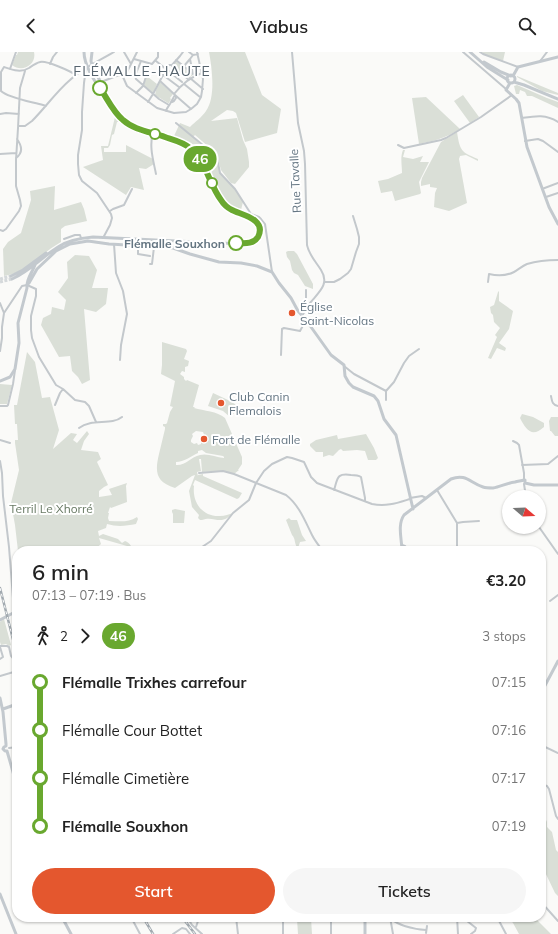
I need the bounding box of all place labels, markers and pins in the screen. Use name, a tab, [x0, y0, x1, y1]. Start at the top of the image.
unlabelled marker	[92, 80, 108, 96]
unlabelled marker	[149, 128, 161, 140]
unlabelled marker	[206, 177, 218, 189]
marker: Flémalle Souxhon	[228, 235, 244, 251]
place label: Flémalle Souxhon	[124, 236, 225, 251]
place label: Église Saint-Nicolas	[300, 299, 374, 328]
marker: Église Saint-Nicolas	[287, 308, 297, 318]
place label: Club Canin Flemalois	[229, 389, 289, 418]
marker: Club Canin Flemalois	[216, 398, 226, 408]
place label: Fort de Flémalle	[212, 432, 300, 447]
marker: Fort de Flémalle	[199, 434, 209, 444]

